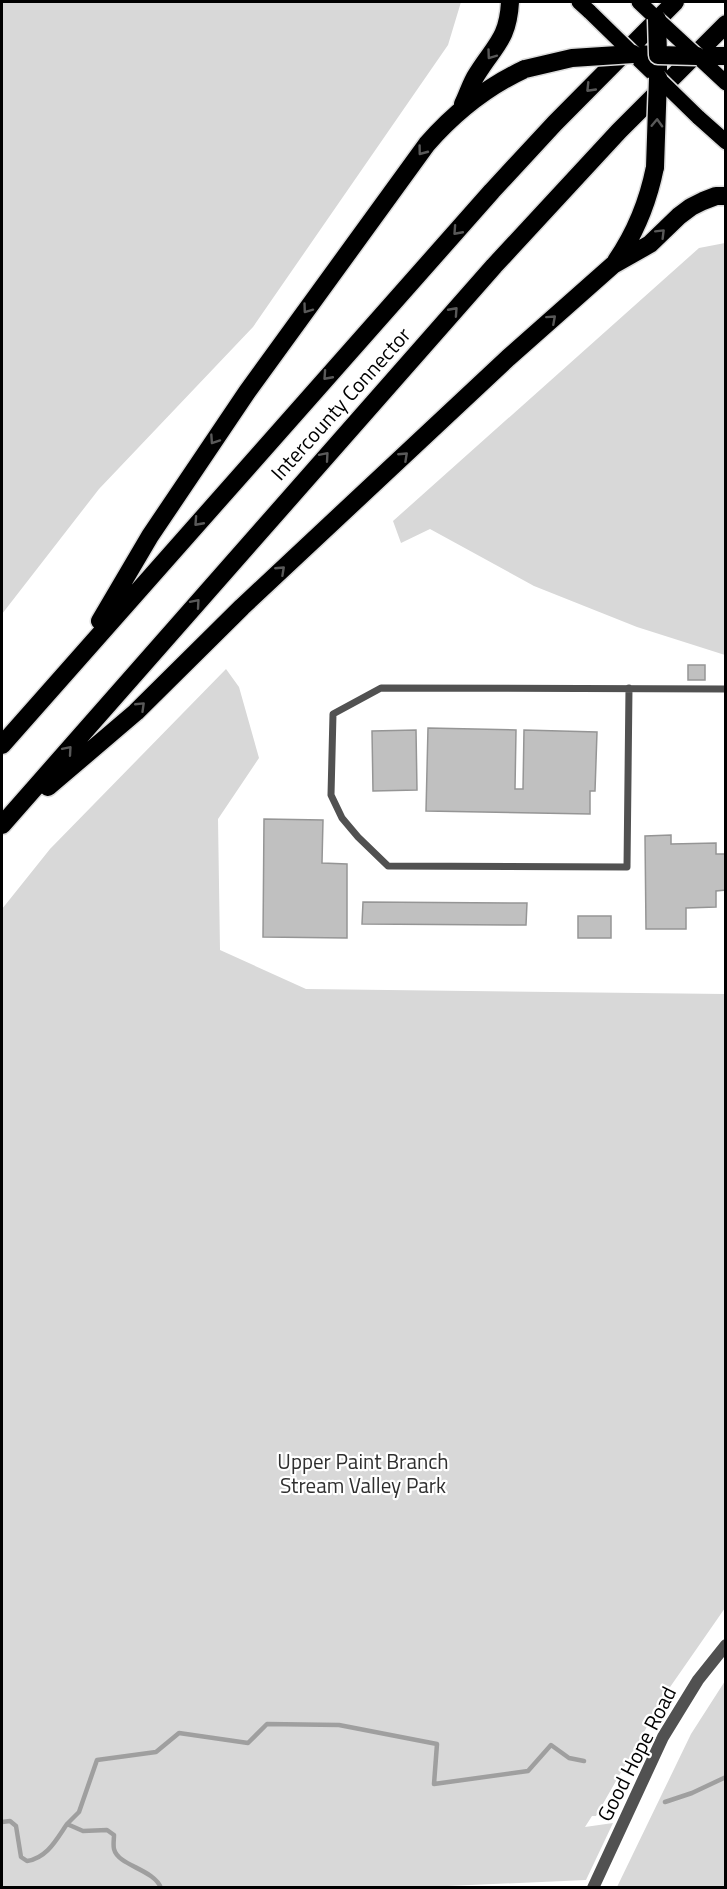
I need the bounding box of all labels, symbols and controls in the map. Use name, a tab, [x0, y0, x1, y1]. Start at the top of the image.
one-way arrow	[487, 49, 498, 60]
one-way arrow	[586, 80, 597, 91]
one-way arrow	[651, 118, 663, 127]
one-way arrow	[418, 145, 429, 156]
one-way arrow	[453, 224, 464, 235]
one-way arrow	[655, 229, 665, 240]
one-way arrow	[303, 302, 314, 313]
one-way arrow	[447, 307, 458, 317]
one-way arrow	[545, 316, 556, 327]
street label: Intercounty Connector	[263, 320, 418, 487]
one-way arrow	[323, 370, 334, 380]
one-way arrow	[210, 434, 221, 445]
one-way arrow	[318, 452, 329, 463]
one-way arrow	[397, 452, 407, 463]
one-way arrow	[194, 515, 205, 526]
one-way arrow	[275, 566, 285, 577]
one-way arrow	[189, 599, 200, 610]
one-way arrow	[135, 702, 145, 713]
one-way arrow	[61, 746, 72, 757]
park label: Upper Paint Branch Stream Valley Park	[277, 1445, 449, 1501]
street label: Good Hope Road	[588, 1680, 684, 1827]

